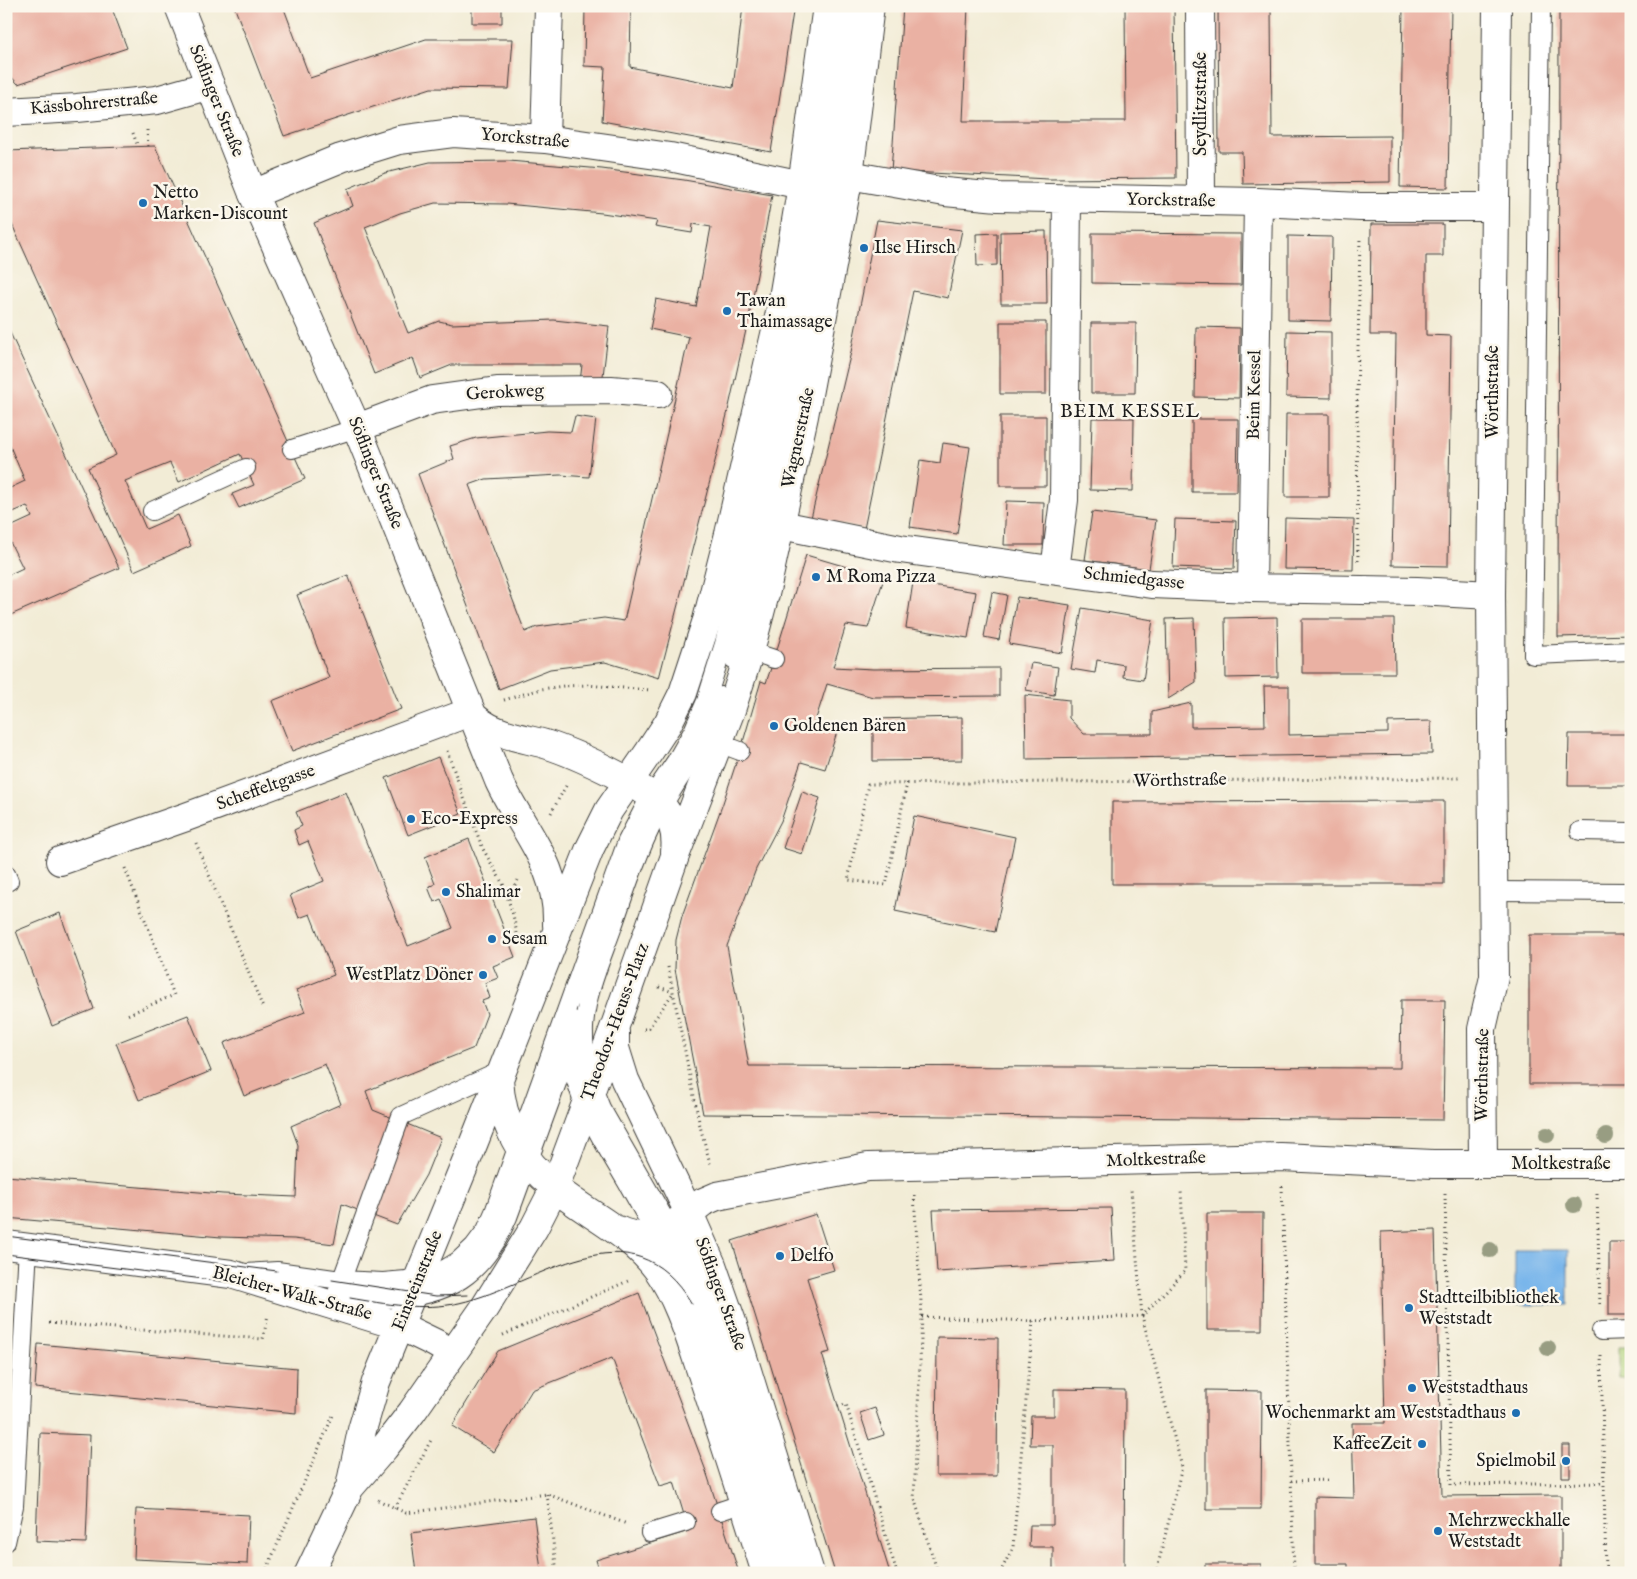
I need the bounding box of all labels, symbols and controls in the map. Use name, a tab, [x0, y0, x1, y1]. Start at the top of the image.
street label: Söflinger Straße	[183, 42, 249, 160]
street label: Seydlitzstraße	[1190, 52, 1213, 156]
street label: Kässbohrerstraße	[29, 87, 159, 121]
street label: Yorckstraße	[480, 124, 570, 154]
place label: Netto Marken-Discount	[153, 182, 288, 226]
street label: Yorckstraße	[1126, 189, 1216, 213]
marker: Netto Marken-Discount	[137, 197, 149, 209]
place label: Ilse Hirsch	[874, 237, 956, 260]
marker: Ilse Hirsch	[858, 242, 870, 254]
place label: Tawan Thaimassage	[737, 290, 833, 334]
marker: Tawan Thaimassage	[721, 305, 733, 317]
street label: Wörthstraße	[1482, 345, 1505, 439]
street label: Beim Kessel	[1243, 350, 1267, 440]
street label: Gerokweg	[465, 379, 545, 407]
street label: Wagnerstraße	[777, 385, 821, 491]
district label: BEIM KESSEL	[1060, 400, 1200, 424]
street label: Söflinger Straße	[342, 414, 408, 532]
street label: Schmiedgasse	[1082, 562, 1186, 596]
place label: M Roma Pizza	[826, 566, 936, 589]
marker: M Roma Pizza	[810, 571, 822, 583]
place label: Goldenen Bären	[784, 715, 907, 738]
marker: Goldenen Bären	[768, 720, 780, 732]
street label: Scheffeltgasse	[214, 760, 318, 816]
street label: Wörthstraße	[1133, 769, 1227, 793]
place label: Eco-Express	[421, 808, 518, 831]
marker: Eco-Express	[405, 813, 417, 825]
place label: Shalimar	[456, 881, 521, 904]
marker: Shalimar	[440, 886, 452, 898]
place label: Sesam	[502, 928, 548, 951]
marker: Sesam	[486, 933, 498, 945]
street label: Theodor-Heuss-Platz	[577, 940, 655, 1104]
place label: WestPlatz Döner	[346, 964, 473, 987]
marker: WestPlatz Döner	[477, 969, 489, 981]
street label: Wörthstraße	[1471, 1028, 1495, 1122]
street label: Moltkestraße	[1106, 1147, 1206, 1173]
street label: Moltkestraße	[1511, 1153, 1611, 1176]
street label: Einsteinstraße	[387, 1227, 449, 1335]
street label: Söflinger Straße	[689, 1234, 751, 1354]
place label: Delfo	[790, 1245, 834, 1268]
marker: Delfo	[774, 1250, 786, 1262]
street label: Bleicher-Walk-Straße	[210, 1262, 374, 1326]
place label: Stadtteilbibliothek Weststadt	[1419, 1287, 1559, 1331]
marker: Stadtteilbibliothek Weststadt	[1403, 1302, 1415, 1314]
place label: Weststadthaus	[1422, 1377, 1528, 1400]
marker: Weststadthaus	[1406, 1382, 1418, 1394]
place label: Wochenmarkt am Weststadthaus	[1265, 1402, 1506, 1425]
marker: Wochenmarkt am Weststadthaus	[1510, 1407, 1522, 1419]
place label: KaffeeZeit	[1332, 1433, 1412, 1456]
marker: KaffeeZeit	[1416, 1438, 1428, 1450]
place label: Spielmobil	[1476, 1450, 1556, 1473]
marker: Spielmobil	[1560, 1455, 1572, 1467]
place label: Mehrzweckhalle Weststadt	[1448, 1510, 1570, 1554]
marker: Mehrzweckhalle Weststadt	[1432, 1525, 1444, 1537]

